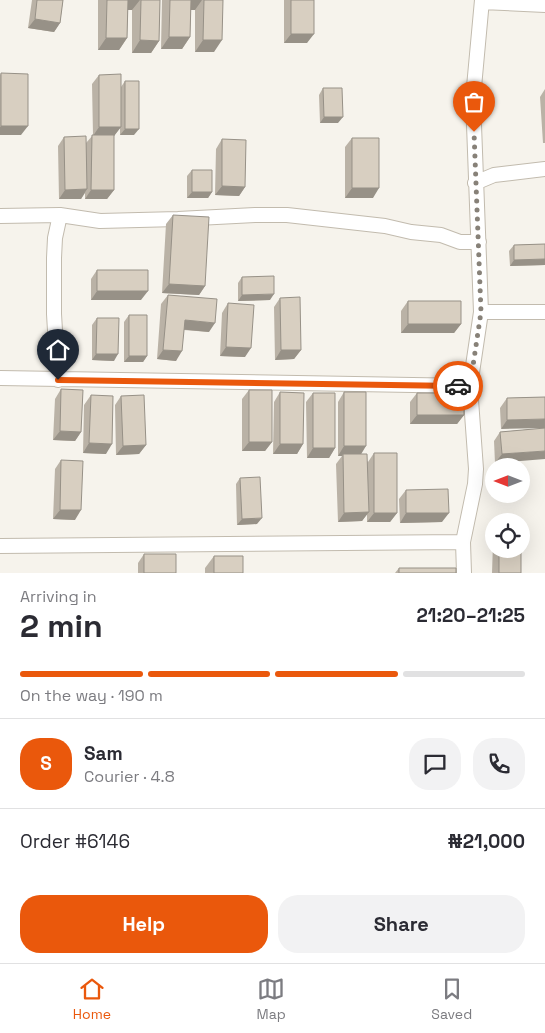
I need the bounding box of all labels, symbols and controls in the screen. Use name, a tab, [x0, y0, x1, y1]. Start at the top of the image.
pin	[453, 81, 495, 132]
icon: bag	[460, 88, 488, 116]
pin	[37, 329, 79, 380]
icon: home	[44, 336, 72, 364]
courier	[433, 361, 483, 411]
icon: car	[444, 372, 472, 400]
north arrow	[485, 458, 530, 502]
map controls	[485, 458, 530, 558]
button: locate	[485, 513, 530, 558]
text: Arriving in	[20, 586, 97, 607]
text: 21:20–21:25	[417, 603, 525, 628]
text: 2 min	[20, 606, 103, 646]
text: On the way · 190 m	[20, 685, 163, 706]
button: chat	[409, 738, 461, 790]
button: phone	[473, 738, 525, 790]
text: Sam	[84, 741, 123, 766]
text: S	[40, 751, 52, 776]
text: Courier · 4.8	[84, 766, 175, 787]
text: Order #6146	[20, 829, 130, 854]
text: ₦21,000	[448, 829, 525, 854]
button: Help	[20, 895, 268, 953]
button: Share	[278, 895, 525, 953]
tab: Home	[73, 975, 111, 1023]
tab: Map	[257, 975, 286, 1023]
tab: Saved	[431, 975, 472, 1023]

